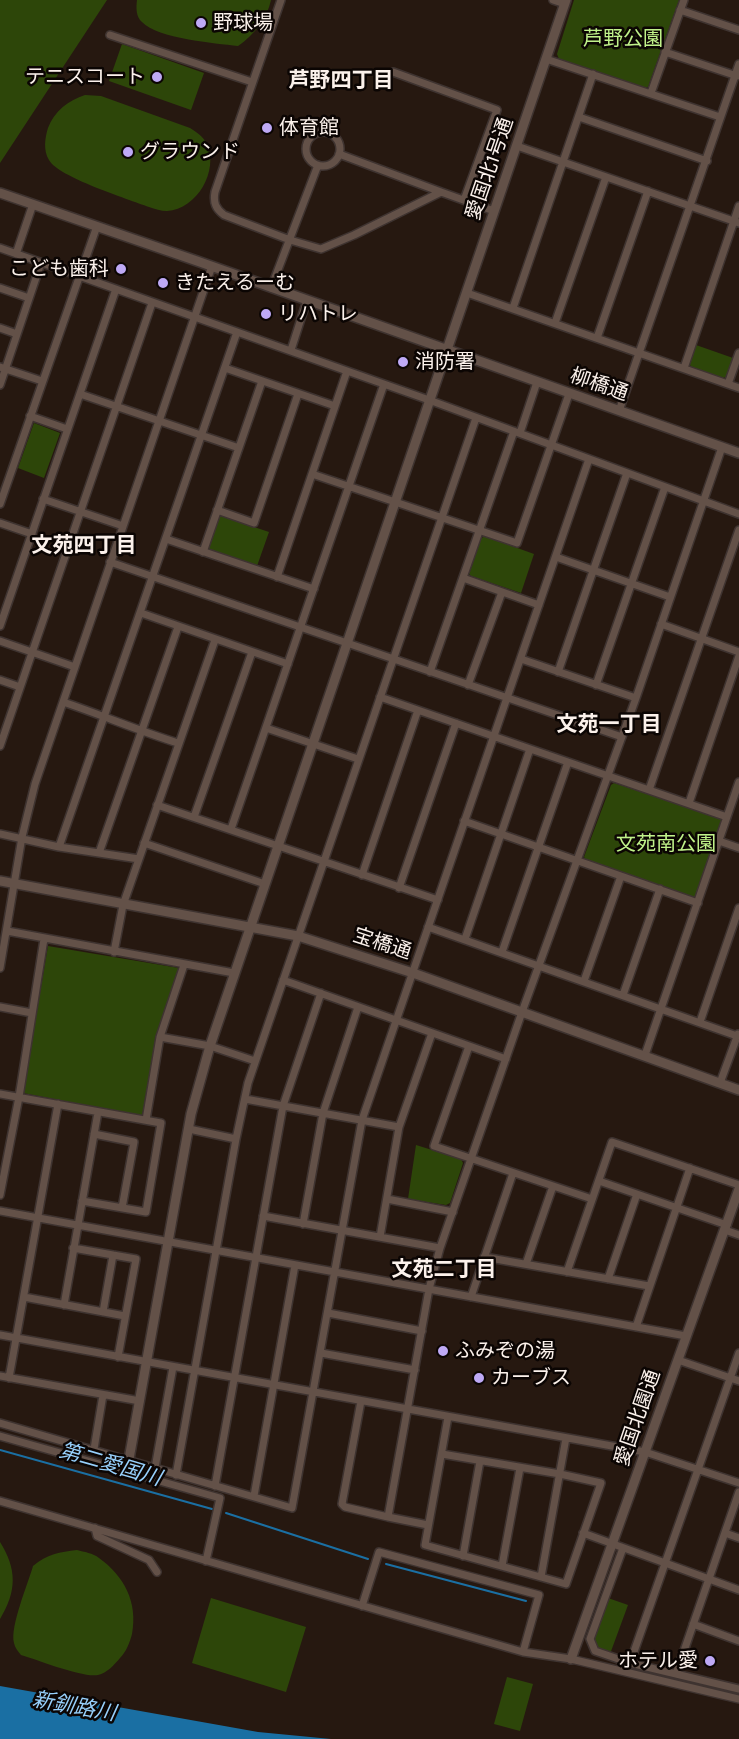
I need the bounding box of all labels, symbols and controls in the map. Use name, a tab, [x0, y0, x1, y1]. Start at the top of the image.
place label: 野球場	[213, 11, 273, 35]
marker: 野球場	[194, 16, 208, 30]
park label: 芦野公園	[583, 27, 663, 51]
place label: テニスコート	[25, 65, 145, 89]
district label: 芦野四丁目	[289, 68, 393, 94]
marker: テニスコート	[150, 70, 164, 84]
street label: 愛国北1号通	[461, 115, 519, 223]
place label: 体育館	[279, 116, 339, 140]
marker: 体育館	[260, 121, 274, 135]
place label: グラウンド	[140, 140, 240, 164]
marker: グラウンド	[121, 145, 135, 159]
place label: こども歯科	[9, 257, 109, 281]
marker: こども歯科	[114, 262, 128, 276]
place label: きたえるーむ	[175, 271, 295, 295]
marker: きたえるーむ	[156, 276, 170, 290]
place label: リハトレ	[278, 302, 358, 326]
marker: リハトレ	[259, 307, 273, 321]
place label: 消防署	[415, 350, 475, 374]
marker: 消防署	[396, 355, 410, 369]
street label: 柳橋通	[567, 364, 631, 406]
district label: 文苑四丁目	[32, 533, 136, 559]
district label: 文苑一丁目	[557, 712, 661, 738]
park label: 文苑南公園	[616, 832, 716, 856]
street label: 宝橋通	[350, 923, 414, 965]
district label: 文苑二丁目	[392, 1257, 496, 1283]
place label: ふみぞの湯	[455, 1339, 555, 1363]
marker: ふみぞの湯	[436, 1344, 450, 1358]
place label: カーブス	[491, 1366, 571, 1390]
street label: 愛国北園通	[610, 1367, 666, 1469]
marker: カーブス	[472, 1371, 486, 1385]
water label: 第二愛国川	[56, 1438, 164, 1492]
place label: ホテル愛	[618, 1649, 698, 1673]
marker: ホテル愛	[703, 1654, 717, 1668]
water label: 新釧路川	[30, 1687, 118, 1727]

